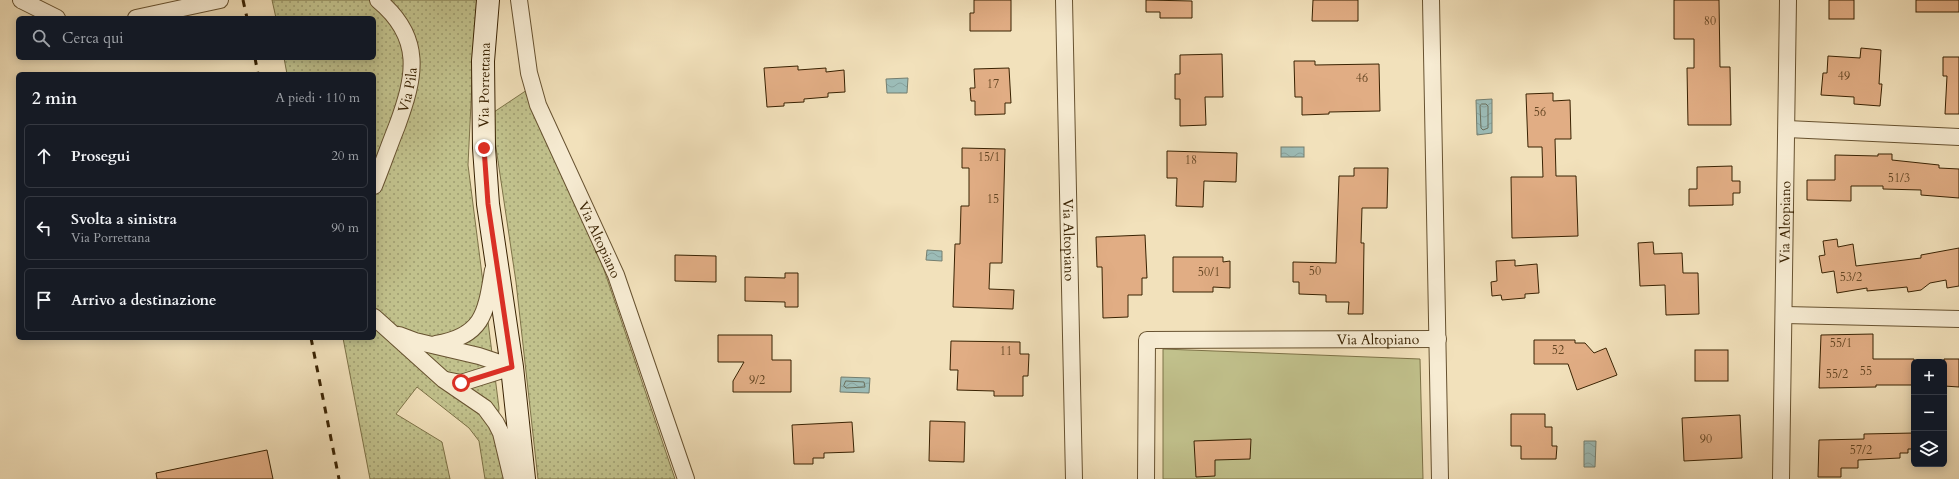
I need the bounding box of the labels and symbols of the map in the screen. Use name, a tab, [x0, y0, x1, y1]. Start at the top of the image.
house number: 80	[1704, 13, 1716, 29]
street label: Via Porrettana	[474, 42, 495, 128]
street label: Via Pila	[393, 67, 422, 115]
house number: 49	[1838, 68, 1850, 84]
house number: 46	[1356, 70, 1368, 86]
house number: 17	[987, 76, 999, 92]
house number: 56	[1534, 104, 1546, 120]
route end	[475, 139, 493, 157]
house number: 15/1	[978, 149, 1000, 165]
house number: 18	[1185, 152, 1197, 168]
house number: 51/3	[1888, 170, 1910, 186]
street label: Via Altopiano	[1775, 180, 1795, 263]
house number: 15	[987, 191, 999, 207]
street label: Via Altopiano	[573, 198, 625, 282]
street label: Via Altopiano	[1058, 198, 1079, 282]
house number: 50	[1309, 263, 1321, 279]
house number: 50/1	[1198, 264, 1220, 280]
house number: 53/2	[1840, 269, 1862, 285]
street label: Via Altopiano	[1337, 330, 1420, 349]
house number: 55/1	[1830, 335, 1852, 351]
house number: 52	[1552, 342, 1564, 358]
house number: 11	[1000, 343, 1012, 359]
house number: 55	[1860, 363, 1872, 379]
house number: 55/2	[1826, 366, 1848, 382]
house number: 9/2	[749, 372, 765, 388]
route start	[452, 374, 470, 392]
house number: 90	[1700, 431, 1712, 447]
house number: 57/2	[1850, 442, 1872, 458]

